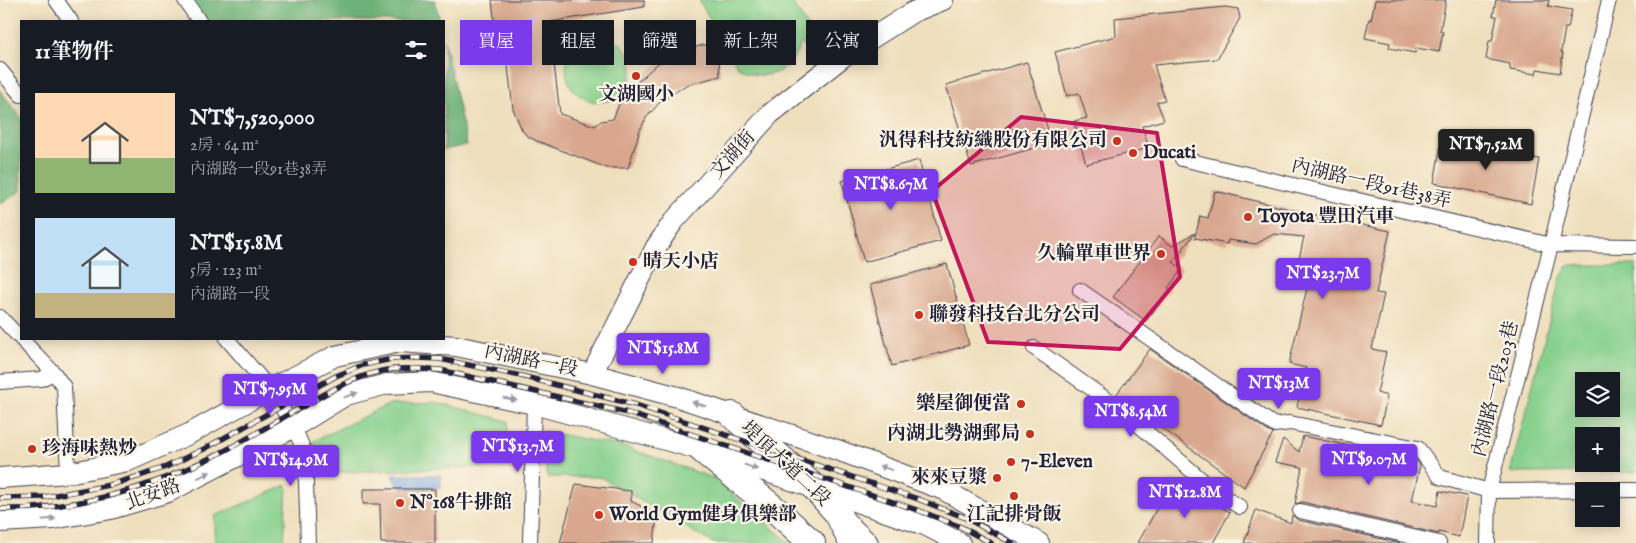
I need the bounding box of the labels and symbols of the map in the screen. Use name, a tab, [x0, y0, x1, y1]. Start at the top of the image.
marker: 文湖國小	[630, 70, 642, 82]
place label: 文湖國小	[598, 83, 674, 107]
street label: 文湖街	[705, 126, 761, 184]
pin: NT$7.52M	[1434, 128, 1538, 171]
place label: 汎得科技紡織股份有限公司	[879, 129, 1107, 153]
marker: 汎得科技紡織股份有限公司	[1111, 135, 1123, 147]
place label: Ducati	[1143, 141, 1196, 165]
marker: Ducati	[1127, 147, 1139, 159]
street label: 內湖路一段91巷38弄	[1289, 154, 1453, 214]
pin: NT$8.67M	[839, 168, 943, 211]
place label: Toyota 豐田汽車	[1257, 205, 1394, 229]
marker: Toyota 豐田汽車	[1242, 211, 1254, 223]
place label: 久輪單車世界	[1037, 242, 1151, 266]
marker: 久輪單車世界	[1155, 248, 1167, 260]
place label: 晴天小店	[643, 250, 719, 274]
marker: 晴天小店	[627, 256, 639, 268]
pin: NT$23.7M	[1271, 258, 1375, 300]
place label: 聯發科技台北分公司	[929, 303, 1100, 327]
marker: 聯發科技台北分公司	[913, 309, 925, 321]
street label: 內湖路一段203巷	[1467, 318, 1525, 460]
pin: NT$15.8M	[611, 332, 715, 375]
street label: 內湖路一段	[482, 339, 580, 383]
pin: NT$13M	[1238, 368, 1320, 410]
pin: NT$7.95M	[218, 374, 322, 416]
one-way arrow	[344, 391, 359, 399]
place label: 樂屋御便當	[916, 392, 1011, 416]
one-way arrow	[503, 395, 518, 403]
pin: NT$8.54M	[1079, 396, 1183, 438]
marker: 樂屋御便當	[1015, 398, 1027, 410]
one-way arrow	[691, 400, 706, 408]
street label: 堤頂大道二段	[735, 416, 835, 512]
place label: 內湖北勢湖郵局	[887, 422, 1020, 446]
marker: 內湖北勢湖郵局	[1024, 428, 1036, 440]
pin: NT$13.7M	[466, 430, 570, 473]
place label: 珍海味熱炒	[42, 437, 137, 461]
marker: 珍海味熱炒	[26, 443, 38, 455]
pin: NT$14.9M	[239, 444, 343, 487]
pin: NT$9.07M	[1317, 444, 1421, 486]
place label: 7-Eleven	[1021, 450, 1093, 474]
marker: 7-Eleven	[1005, 456, 1017, 468]
one-way arrow	[743, 464, 758, 471]
one-way arrow	[878, 464, 893, 471]
place label: 來來豆漿	[911, 466, 987, 490]
one-way arrow	[197, 470, 211, 478]
marker: 來來豆漿	[991, 472, 1003, 484]
street label: 北安路	[122, 474, 184, 516]
pin: NT$12.8M	[1133, 476, 1237, 519]
marker: 江記排骨飯	[1008, 490, 1020, 502]
place label: N°168牛排館	[409, 491, 512, 515]
marker: N°168牛排館	[394, 497, 406, 509]
place label: World Gym健身俱樂部	[608, 503, 797, 527]
place label: 江記排骨飯	[966, 503, 1062, 527]
marker: World Gym健身俱樂部	[593, 509, 605, 521]
one-way arrow	[41, 515, 57, 523]

